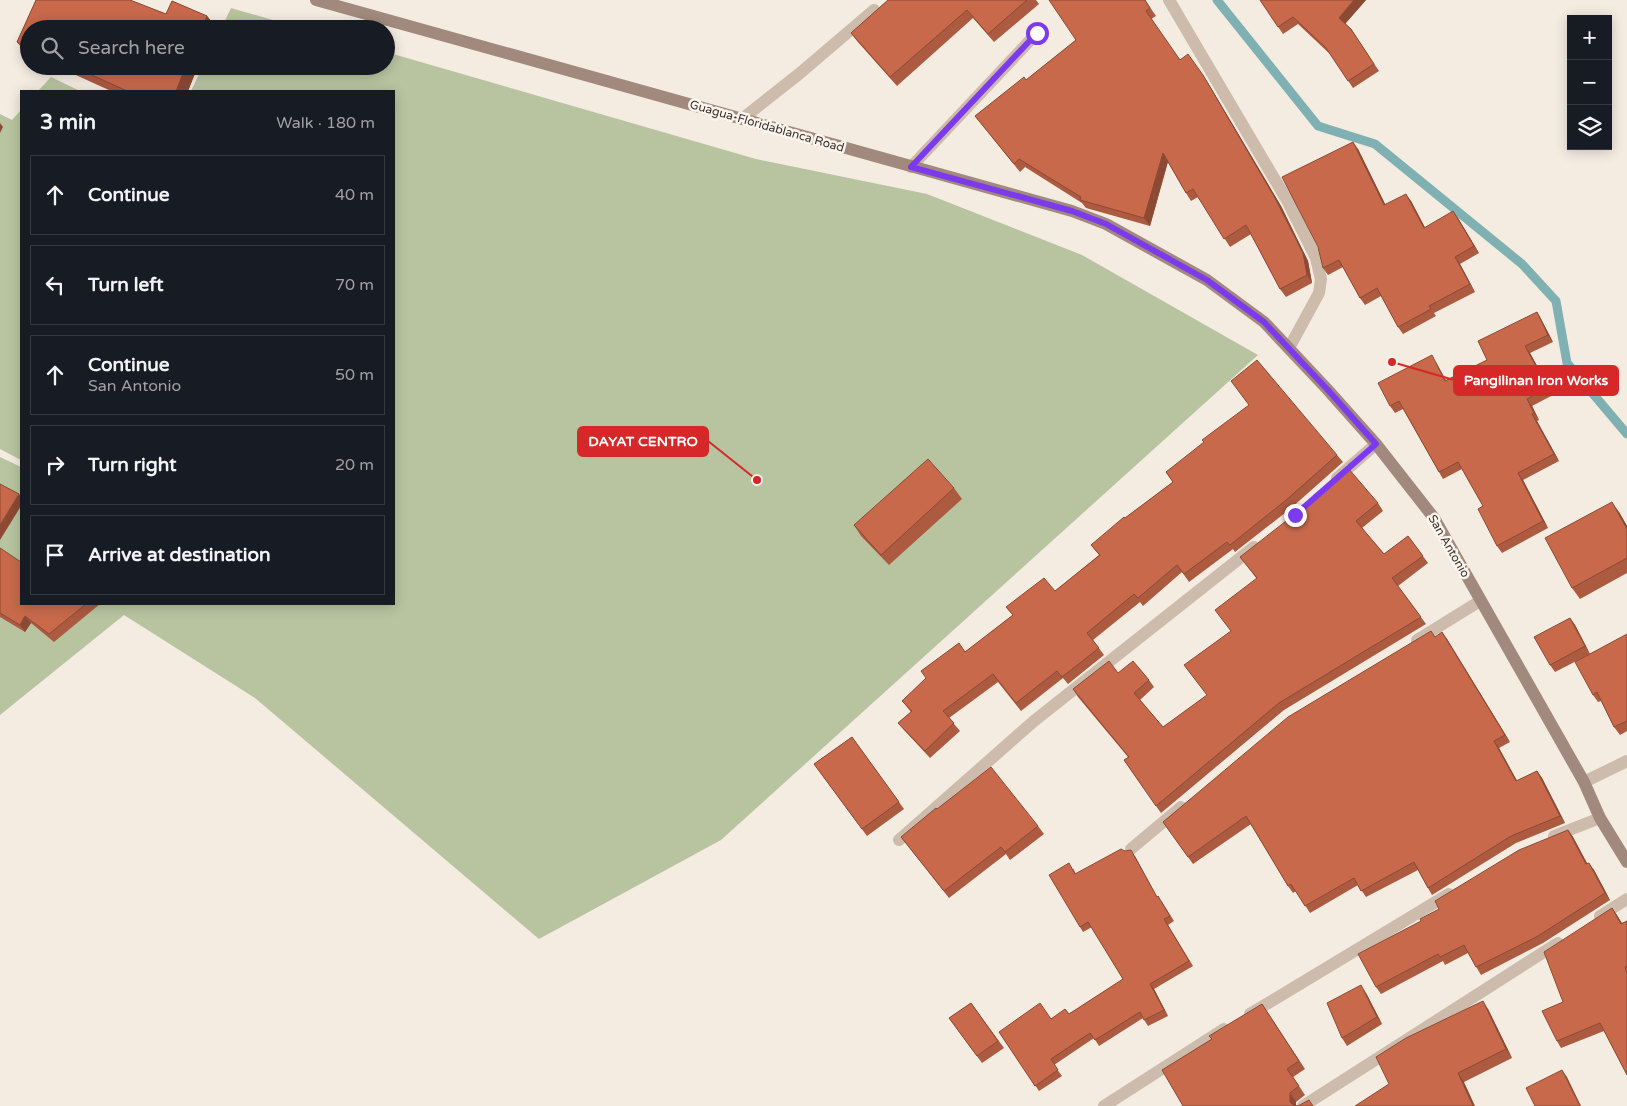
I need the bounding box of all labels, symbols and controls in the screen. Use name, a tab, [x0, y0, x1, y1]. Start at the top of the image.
map controls	[1567, 15, 1612, 150]
button: +	[1567, 15, 1612, 60]
search box	[20, 20, 395, 75]
route start	[1026, 22, 1049, 45]
icon: search	[38, 34, 66, 62]
text: Search here	[78, 37, 185, 59]
button: −	[1567, 60, 1612, 105]
street label: Guagua-Floridablanca Road	[688, 97, 846, 155]
button: layers	[1567, 105, 1612, 150]
text: 3 min	[40, 110, 96, 135]
text: Walk · 180 m	[276, 113, 375, 133]
icon: ahead	[41, 181, 69, 209]
text: Continue	[88, 184, 170, 206]
text: 40 m	[335, 185, 374, 205]
icon: left	[41, 271, 69, 299]
text: Turn left	[88, 274, 164, 296]
text: 70 m	[335, 275, 374, 295]
text: Continue	[88, 354, 170, 376]
icon: ahead	[41, 361, 69, 389]
text: 50 m	[335, 365, 374, 385]
callout: Pangilinan Iron Works	[1454, 366, 1618, 395]
text: Pangilinan Iron Works	[1464, 372, 1609, 389]
text: San Antonio	[88, 376, 181, 396]
callout: DAYAT CENTRO	[578, 427, 708, 456]
text: DAYAT CENTRO	[588, 433, 698, 450]
icon: right	[41, 451, 69, 479]
text: Turn right	[88, 454, 176, 476]
text: 20 m	[335, 455, 374, 475]
route end	[1284, 504, 1307, 527]
street label: San Antonio	[1425, 512, 1473, 580]
icon: arrive	[41, 541, 69, 569]
text: Arrive at destination	[88, 544, 271, 566]

